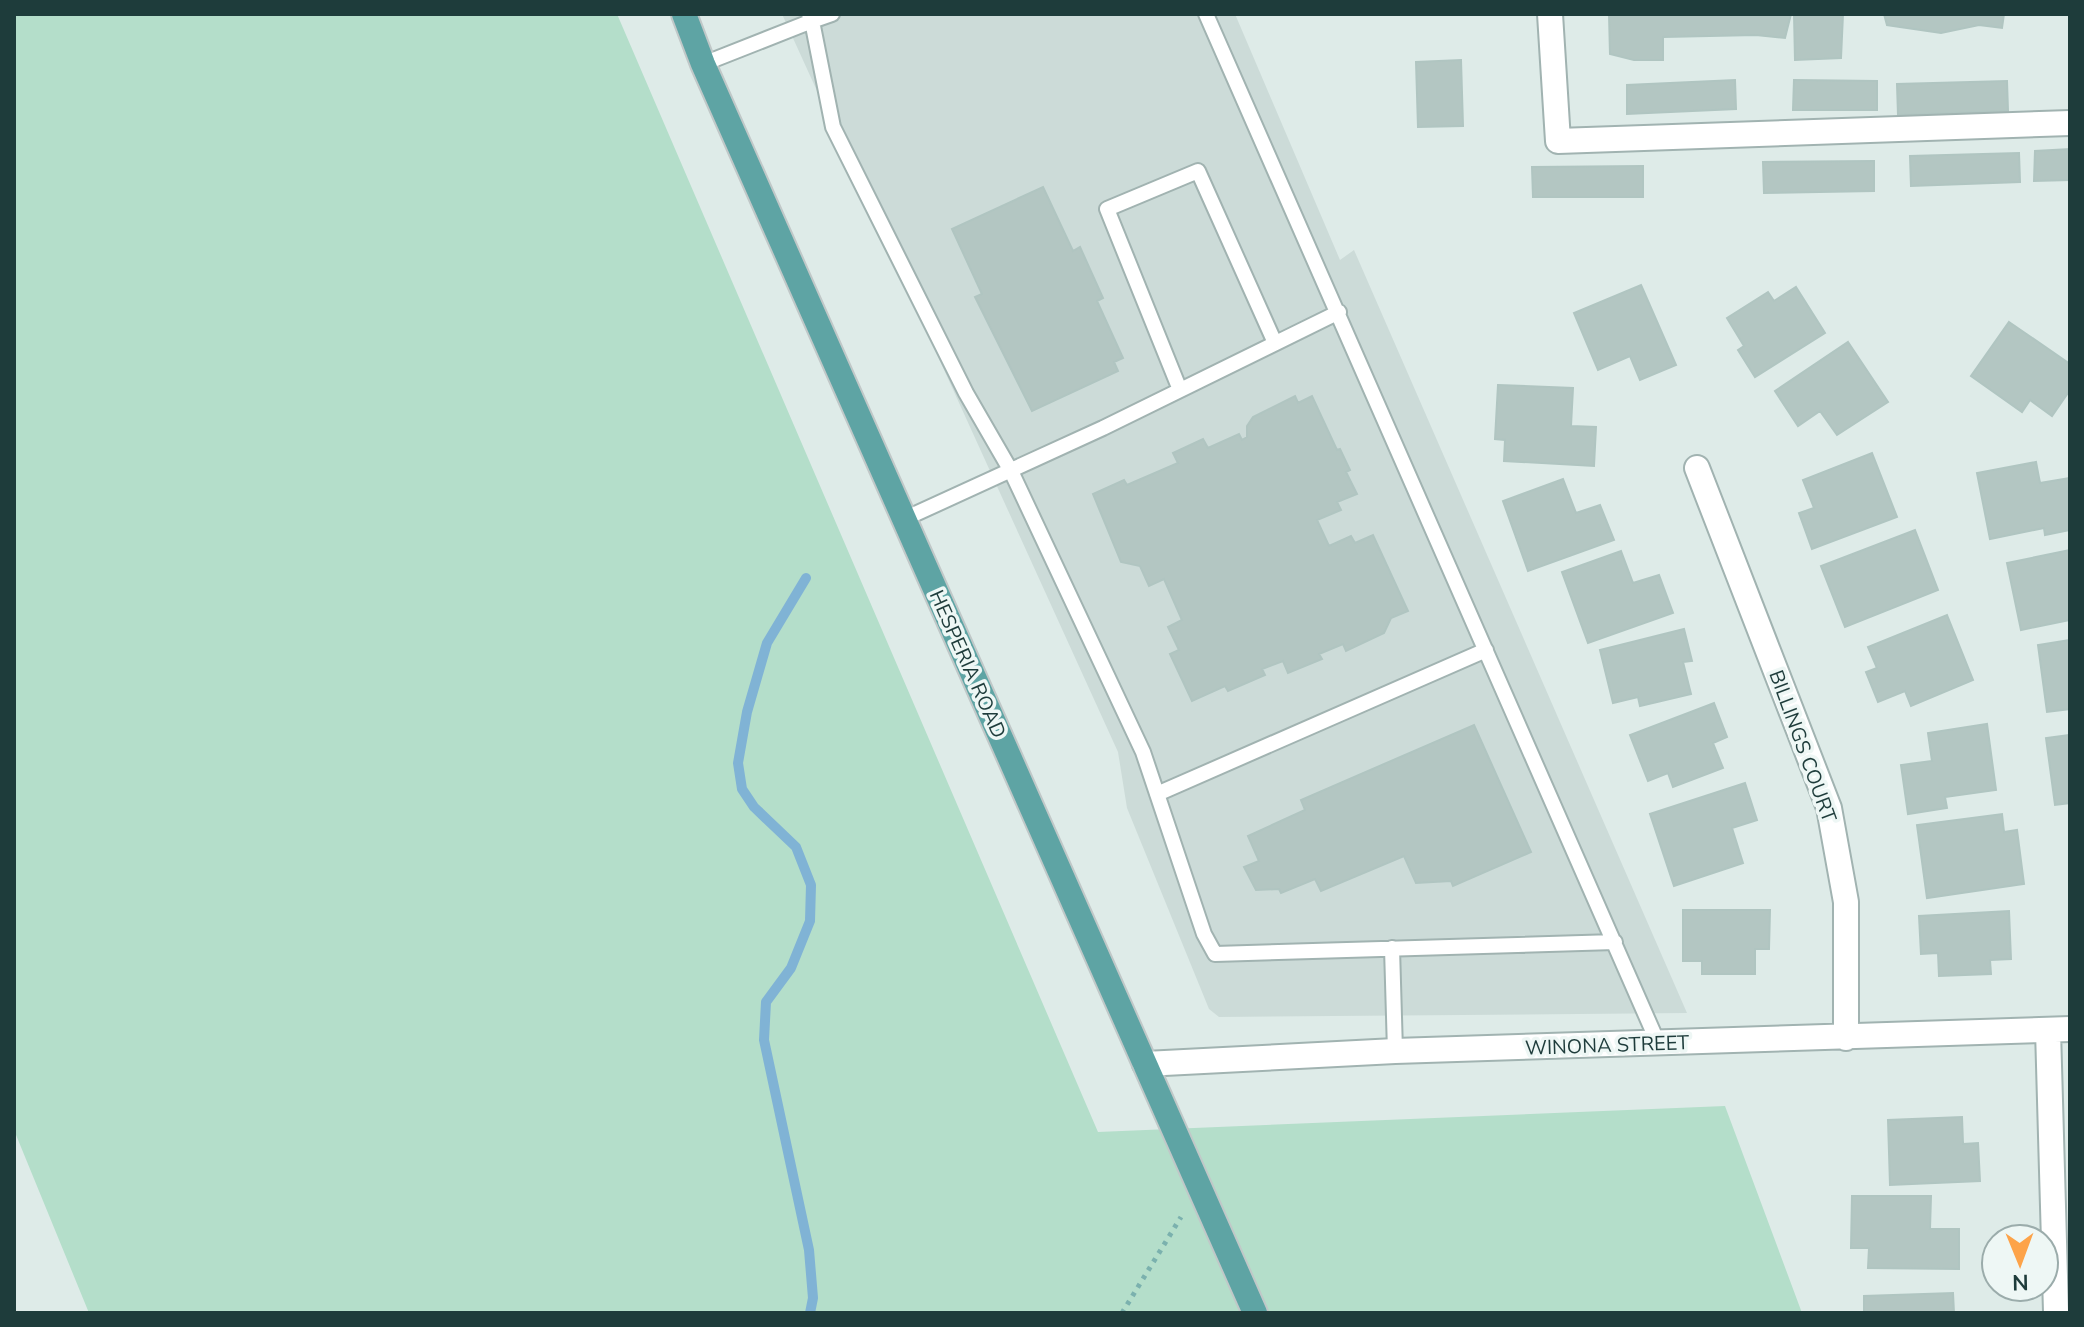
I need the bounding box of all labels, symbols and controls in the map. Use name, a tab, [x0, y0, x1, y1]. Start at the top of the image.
street label: HESPERIA ROAD	[923, 586, 1012, 742]
street label: BILLINGS COURT	[1762, 666, 1843, 826]
street label: WINONA STREET	[1524, 1029, 1690, 1062]
north arrow	[1980, 1223, 2060, 1303]
text: N	[2012, 1267, 2029, 1297]

